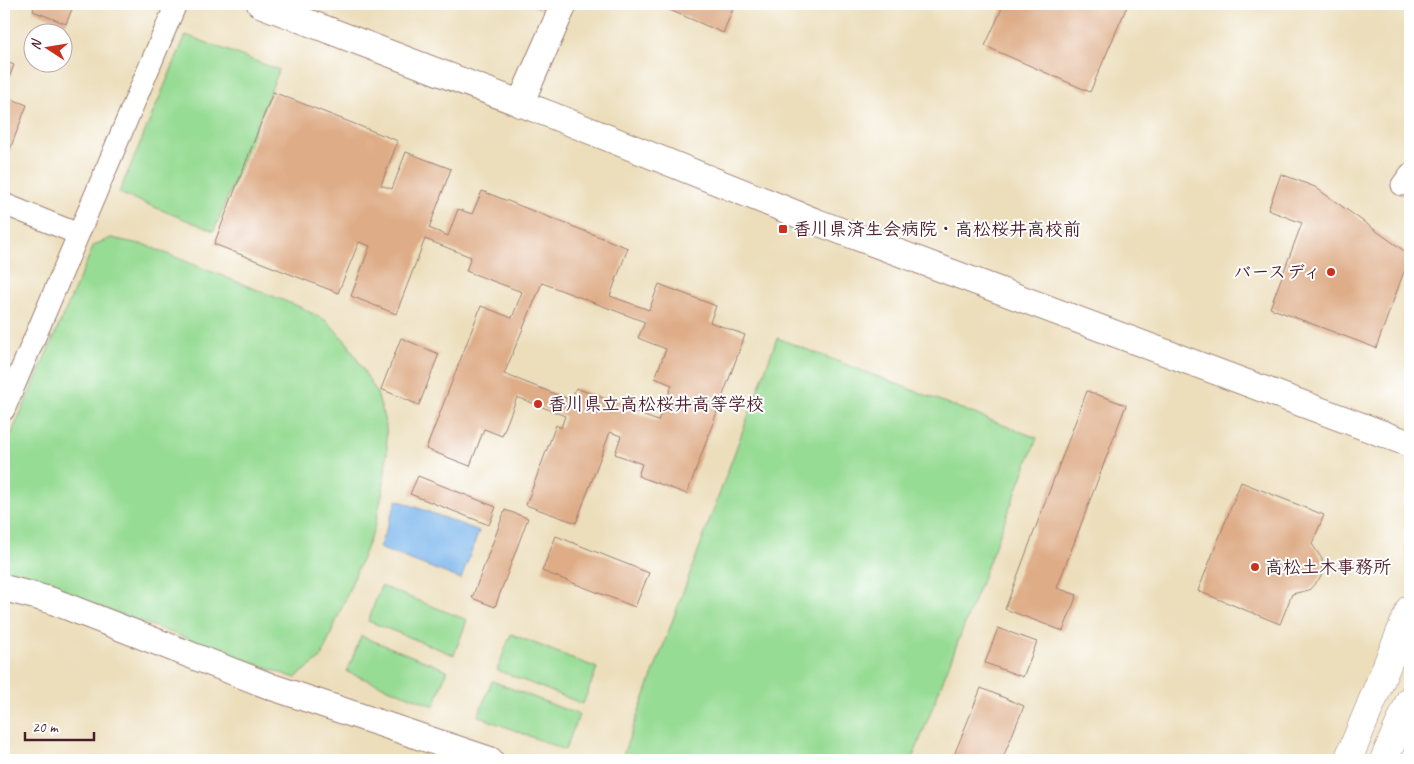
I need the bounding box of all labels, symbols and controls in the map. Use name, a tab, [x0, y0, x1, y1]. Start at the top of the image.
north arrow	[22, 22, 72, 72]
text: N	[27, 37, 45, 51]
place label: 香川県済生会病院・高松桜井高校前	[793, 218, 1081, 240]
marker: 香川県済生会病院・高松桜井高校前	[777, 223, 789, 235]
place label: バースディ	[1233, 261, 1321, 283]
marker: バースディ	[1325, 266, 1337, 278]
place label: 香川県立高松桜井高等学校	[548, 393, 764, 415]
marker: 香川県立高松桜井高等学校	[532, 398, 544, 410]
place label: 高松土木事務所	[1265, 556, 1391, 578]
marker: 高松土木事務所	[1249, 561, 1261, 573]
scale bar	[25, 709, 94, 741]
text: 20 m	[32, 718, 59, 737]

